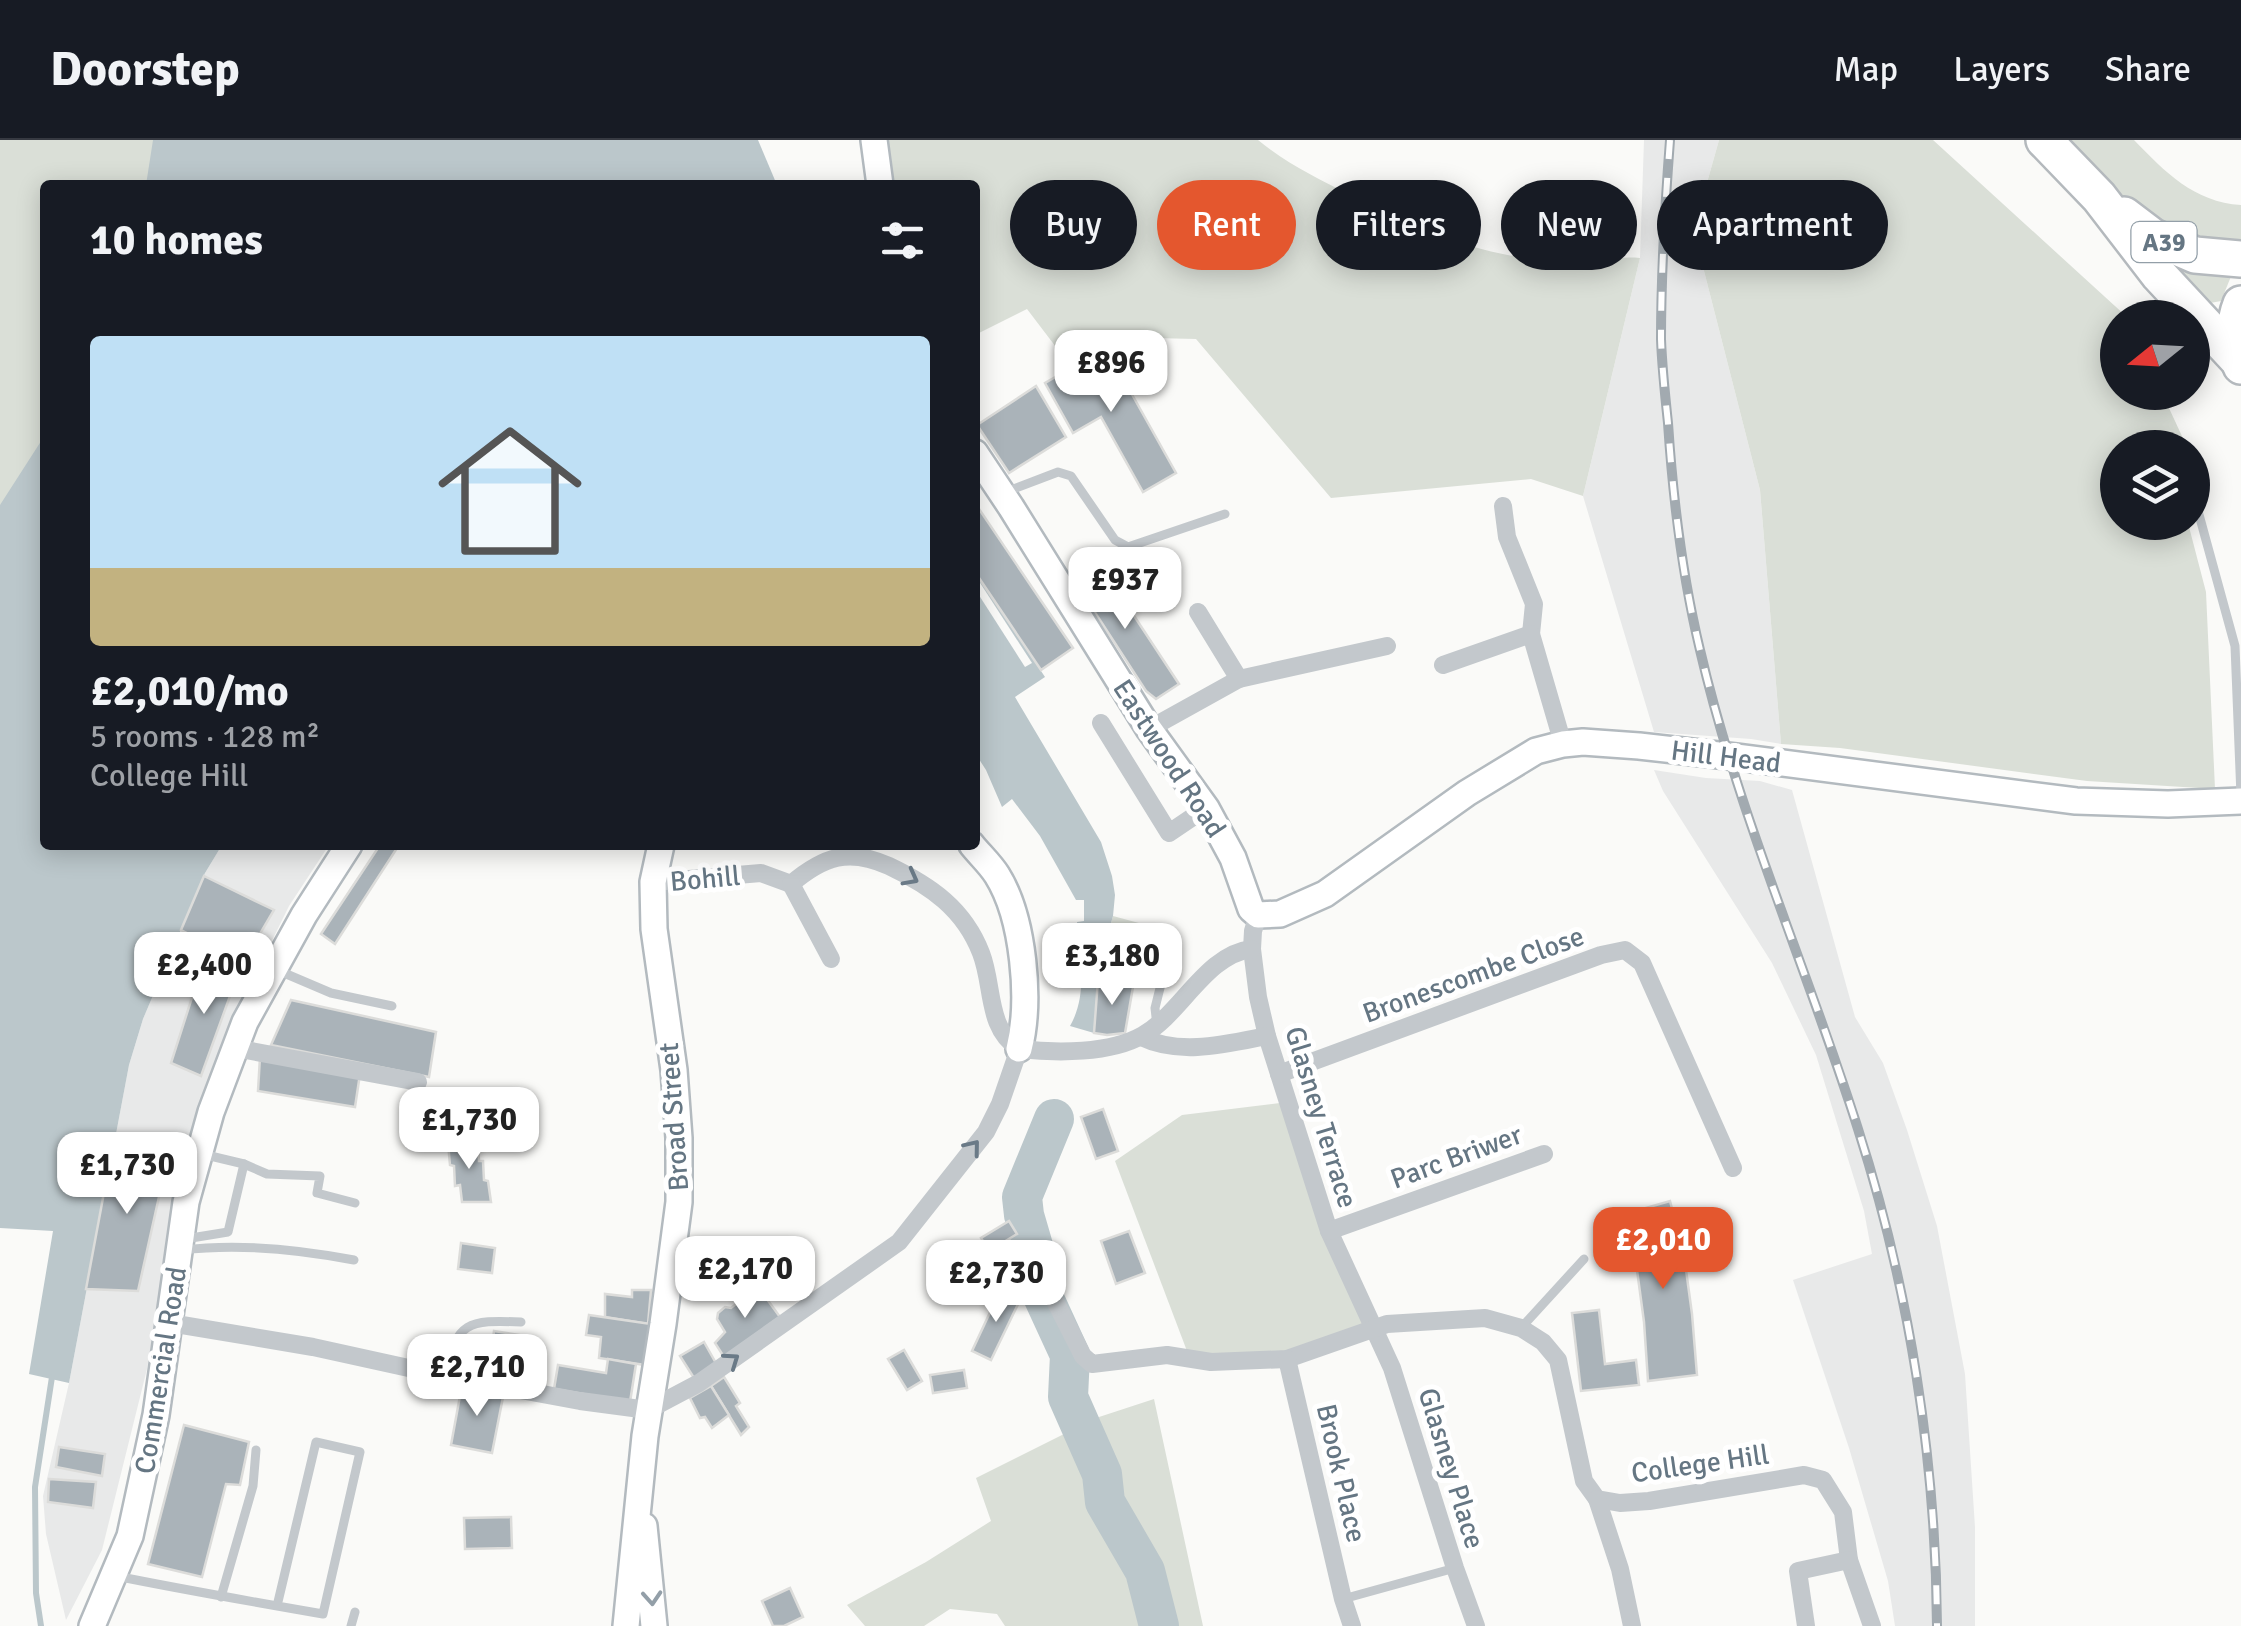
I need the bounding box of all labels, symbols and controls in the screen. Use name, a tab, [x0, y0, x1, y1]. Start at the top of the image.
text: Doorstep	[50, 40, 240, 99]
text: Map	[1834, 48, 1898, 91]
text: Layers	[1953, 48, 2050, 91]
text: Share	[2105, 48, 2191, 91]
chip: Buy	[1010, 180, 1137, 270]
chip: Rent	[1157, 180, 1296, 270]
chip: Filters	[1316, 180, 1481, 270]
chip: New	[1501, 180, 1637, 270]
chip: Apartment	[1657, 180, 1888, 270]
icon: filters	[875, 213, 930, 268]
text: 10 homes	[90, 215, 263, 266]
road number: A39	[2132, 222, 2196, 262]
north arrow	[2100, 300, 2210, 410]
map controls	[2100, 300, 2210, 540]
pin: £896	[1052, 330, 1170, 415]
text: £896	[1076, 343, 1146, 382]
icon: home	[420, 401, 600, 581]
button: layers	[2100, 430, 2210, 540]
pin: £937	[1066, 547, 1184, 632]
text: £937	[1090, 560, 1160, 599]
text: £2,010/mo	[90, 666, 289, 717]
street label: Eastwood Road	[1105, 673, 1233, 844]
text: 5 rooms · 128 m²	[90, 717, 320, 756]
street label: Hill Head	[1669, 733, 1783, 781]
text: College Hill	[90, 756, 249, 795]
street label: Bohill	[668, 859, 742, 899]
one-way arrow	[901, 866, 919, 885]
street label: Bronescombe Close	[1358, 919, 1589, 1031]
pin: £3,180	[1031, 923, 1193, 1008]
pin: £2,400	[123, 932, 285, 1017]
text: £3,180	[1064, 936, 1160, 975]
text: £2,400	[156, 945, 252, 984]
street label: Glasney Terrace	[1277, 1022, 1365, 1212]
street label: Broad Street	[652, 1041, 696, 1192]
pin: £1,730	[388, 1087, 550, 1172]
text: £1,730	[421, 1100, 517, 1139]
street label: Parc Briwer	[1386, 1117, 1527, 1196]
pin: £1,730	[46, 1132, 208, 1217]
one-way arrow	[961, 1141, 979, 1159]
text: £1,730	[79, 1145, 175, 1184]
pin: £2,010	[1582, 1207, 1744, 1292]
text: £2,010	[1615, 1220, 1711, 1259]
pin: £2,170	[664, 1236, 826, 1321]
pin: £2,730	[915, 1240, 1077, 1325]
text: £2,170	[697, 1249, 793, 1288]
text: £2,730	[948, 1253, 1044, 1292]
street label: Commercial Road	[128, 1264, 194, 1476]
pin: £2,710	[396, 1334, 558, 1419]
text: £2,710	[429, 1347, 525, 1386]
one-way arrow	[721, 1354, 739, 1372]
street label: Glasney Place	[1410, 1384, 1492, 1553]
street label: Brook Place	[1309, 1401, 1373, 1546]
street label: College Hill	[1629, 1438, 1771, 1490]
one-way arrow	[640, 1591, 662, 1607]

